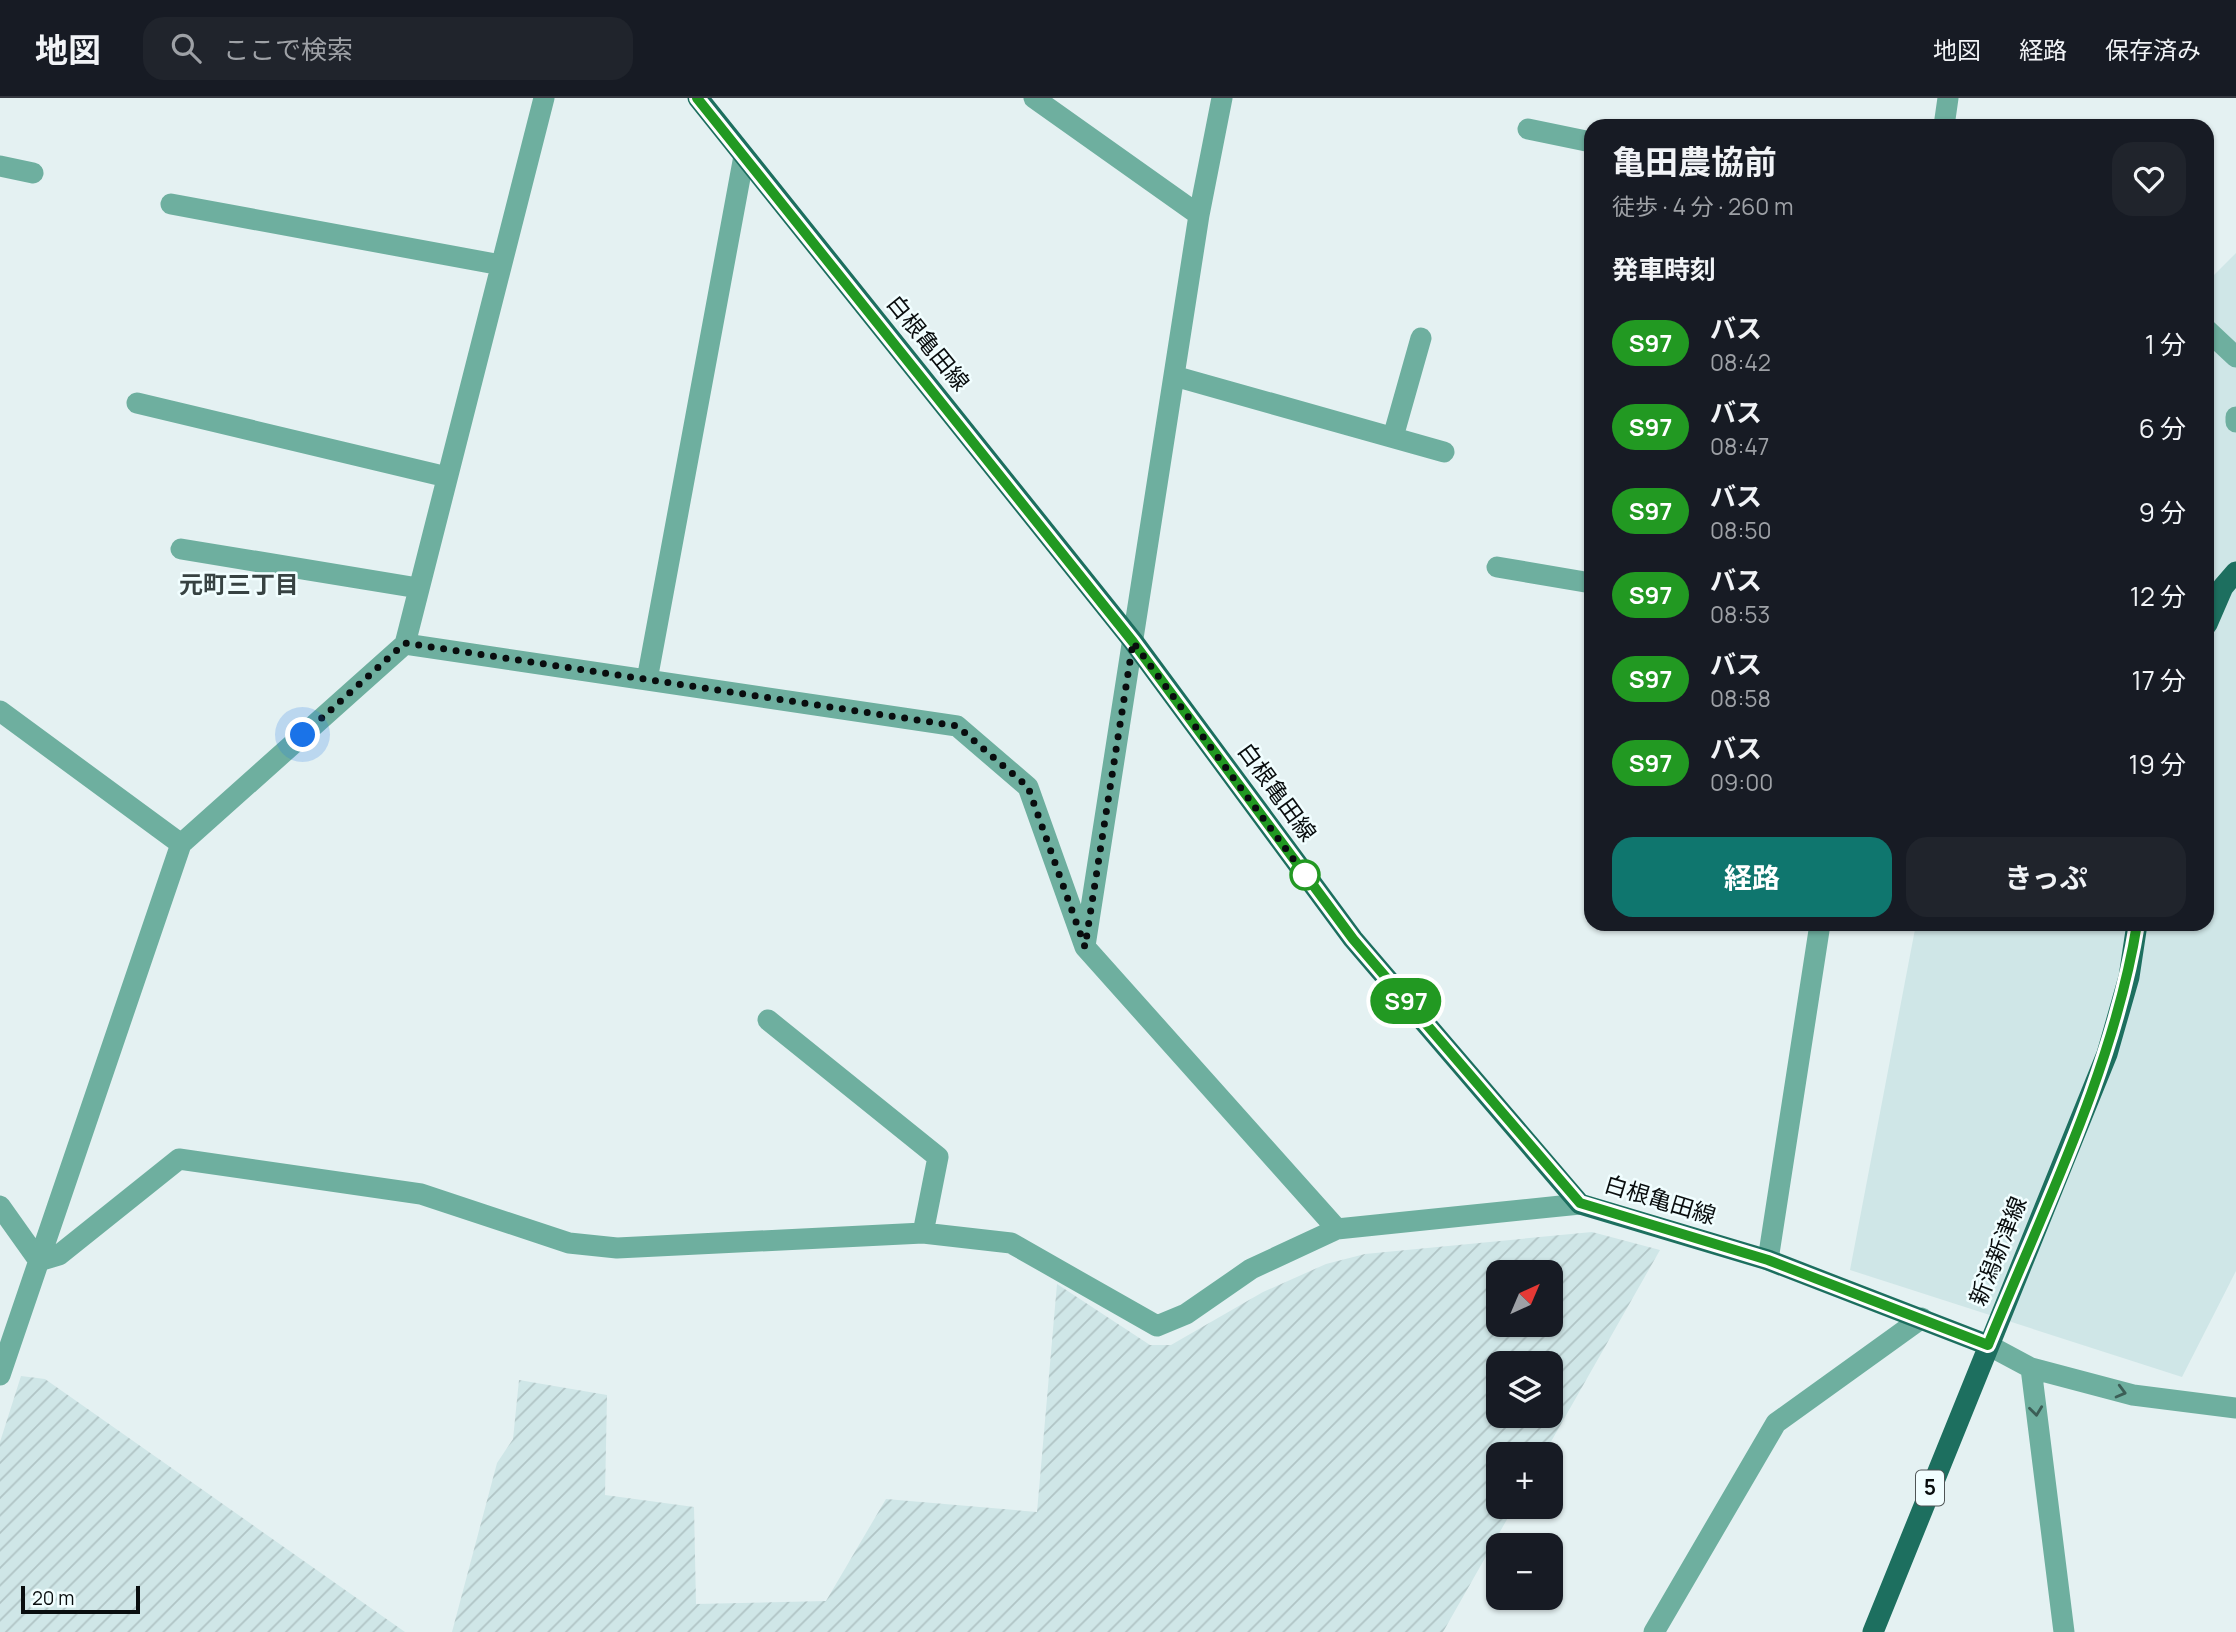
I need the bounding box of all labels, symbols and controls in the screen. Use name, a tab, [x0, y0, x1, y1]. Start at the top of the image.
search box	[143, 17, 633, 80]
text: 地図	[35, 27, 101, 72]
icon: search	[167, 29, 205, 67]
text: ここで検索	[223, 31, 353, 67]
text: 地図	[1933, 33, 1981, 66]
text: 経路	[2019, 33, 2067, 66]
text: 保存済み	[2105, 33, 2201, 66]
text: 亀田農協前	[1612, 139, 1777, 184]
button: heart	[2112, 142, 2186, 216]
text: 徒歩 · 4 分 · 260 m	[1612, 190, 1794, 222]
text: 発車時刻	[1612, 251, 1716, 287]
street label: 白根亀田線	[880, 288, 977, 397]
text: バス	[1710, 310, 1762, 346]
text: S97	[1629, 326, 1672, 359]
text: 1 分	[2145, 326, 2186, 362]
text: 08:42	[1710, 346, 1771, 378]
text: バス	[1710, 394, 1762, 430]
text: S97	[1629, 410, 1672, 443]
text: 6 分	[2139, 410, 2186, 446]
text: 08:47	[1710, 430, 1769, 462]
text: バス	[1710, 478, 1762, 514]
text: S97	[1629, 494, 1672, 527]
text: 9 分	[2139, 494, 2186, 530]
text: 08:50	[1710, 514, 1772, 546]
text: バス	[1710, 562, 1762, 598]
district label: 元町三丁目	[179, 567, 299, 600]
text: S97	[1629, 578, 1672, 611]
text: 12 分	[2130, 578, 2186, 614]
text: 08:53	[1710, 598, 1770, 630]
text: バス	[1710, 646, 1762, 682]
text: S97	[1629, 662, 1672, 695]
text: 17 分	[2132, 662, 2186, 698]
text: 08:58	[1710, 682, 1771, 714]
your location	[285, 717, 320, 752]
text: バス	[1710, 730, 1762, 766]
street label: 白根亀田線	[1231, 735, 1325, 847]
text: S97	[1629, 746, 1672, 779]
text: 19 分	[2129, 746, 2186, 782]
text: 09:00	[1710, 766, 1773, 798]
button: 経路	[1612, 837, 1892, 917]
button: きっぷ	[1906, 837, 2186, 917]
unlabelled marker	[1290, 860, 1320, 890]
line badge: S97	[1366, 978, 1446, 1024]
text: S97	[1384, 984, 1428, 1017]
street label: 白根亀田線	[1601, 1167, 1720, 1231]
street label: 新潟新津線	[1961, 1191, 2033, 1310]
north arrow	[1486, 1260, 1563, 1337]
map controls	[1486, 1260, 1563, 1610]
button: layers	[1486, 1351, 1563, 1428]
one-way arrow	[2114, 1384, 2126, 1398]
one-way arrow	[2029, 1405, 2044, 1417]
button: +	[1486, 1442, 1563, 1519]
road number: 5	[1916, 1470, 1944, 1506]
button: −	[1486, 1533, 1563, 1610]
scale bar	[21, 1583, 140, 1615]
text: 20 m	[32, 1585, 74, 1611]

